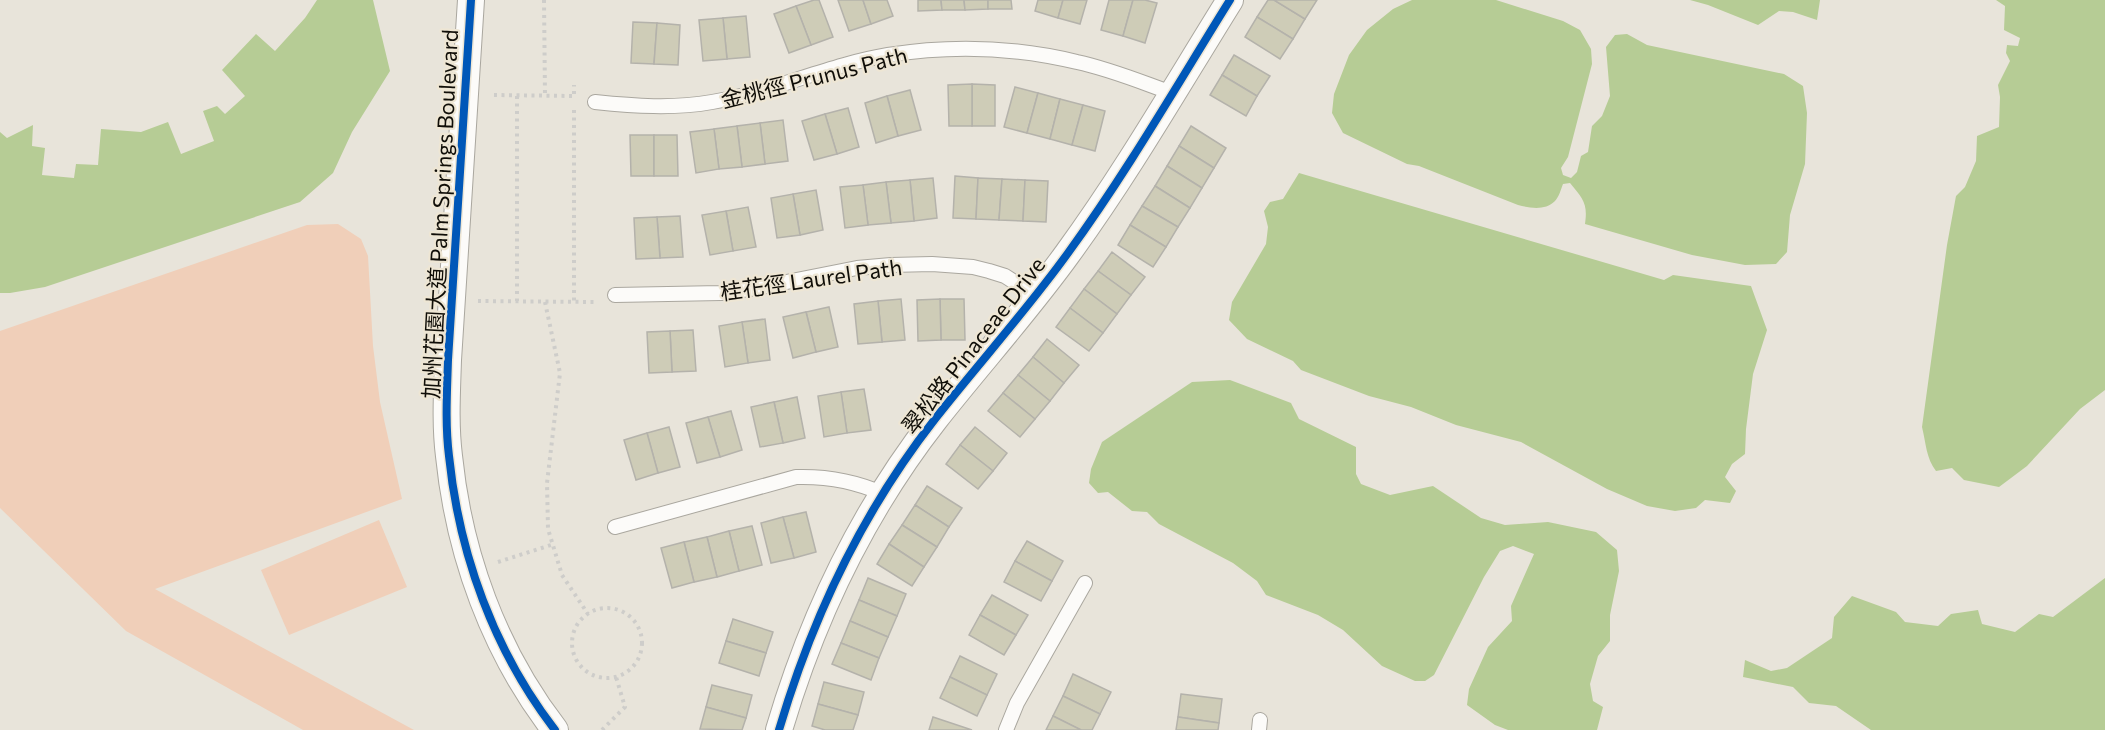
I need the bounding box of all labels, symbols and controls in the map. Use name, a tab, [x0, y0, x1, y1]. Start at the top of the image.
street label: 加州花園大道 Palm Springs Boulevard	[417, 29, 463, 399]
street label: 金桃徑 Prunus Path	[718, 41, 910, 113]
street label: 翠松路 Pinaceae Drive	[896, 251, 1050, 439]
street label: 桂花徑 Laurel Path	[718, 253, 904, 305]

